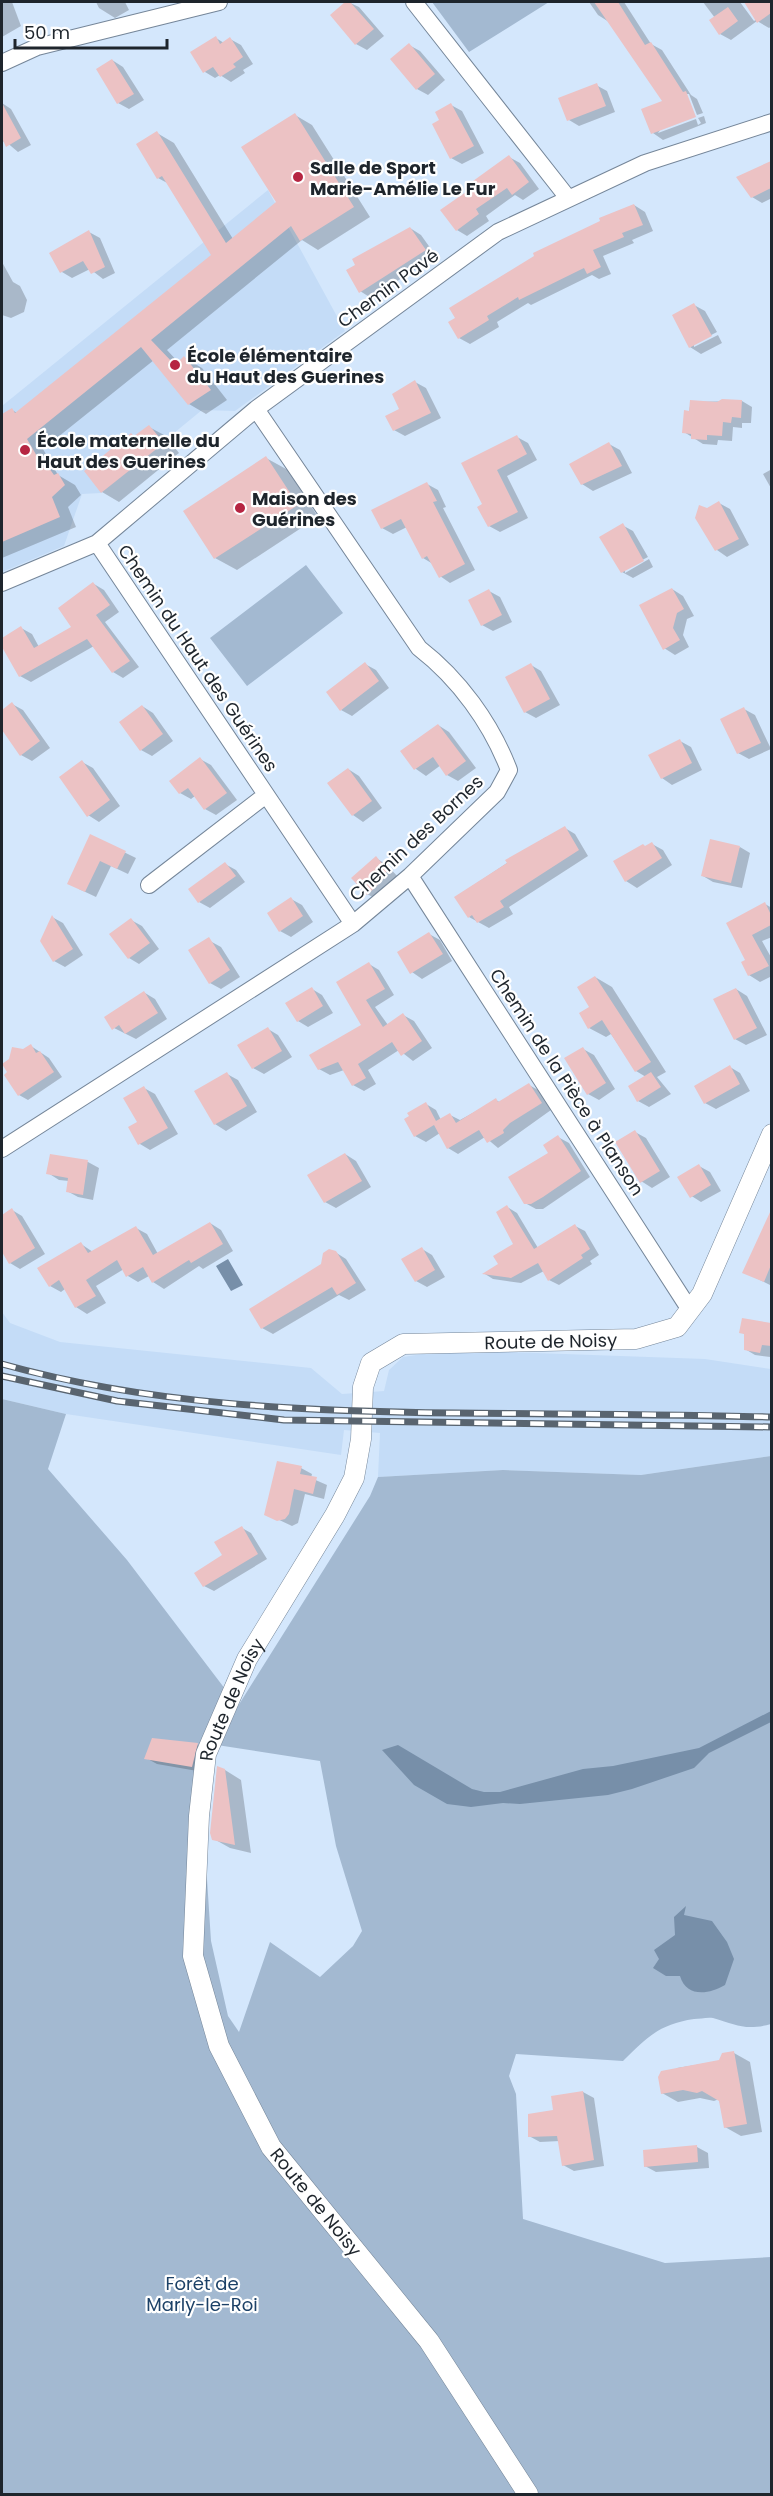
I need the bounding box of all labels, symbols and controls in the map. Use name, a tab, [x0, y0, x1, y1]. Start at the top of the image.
scale bar	[15, 12, 166, 50]
text: 50 m	[24, 20, 70, 45]
place label: Salle de Sport Marie-Amélie Le Fur	[310, 155, 496, 201]
marker: Salle de Sport Marie-Amélie Le Fur	[291, 170, 305, 184]
street label: Chemin Pavé	[332, 243, 444, 333]
place label: École élémentaire du Haut des Guerines	[187, 343, 384, 389]
marker: École élémentaire du Haut des Guerines	[168, 358, 182, 372]
place label: École maternelle du Haut des Guerines	[37, 428, 220, 474]
marker: École maternelle du Haut des Guerines	[18, 443, 32, 457]
place label: Maison des Guérines	[252, 486, 357, 532]
marker: Maison des Guérines	[233, 501, 247, 515]
street label: Chemin du Haut des Guérines	[112, 539, 284, 777]
street label: Chemin des Bornes	[344, 769, 488, 907]
street label: Chemin de la Pièce à Planson	[484, 964, 650, 1200]
street label: Route de Noisy	[484, 1327, 617, 1355]
street label: Route de Noisy	[193, 1633, 270, 1762]
street label: Route de Noisy	[265, 2143, 367, 2261]
park label: Forêt de Marly-le-Roi	[146, 2271, 258, 2317]

